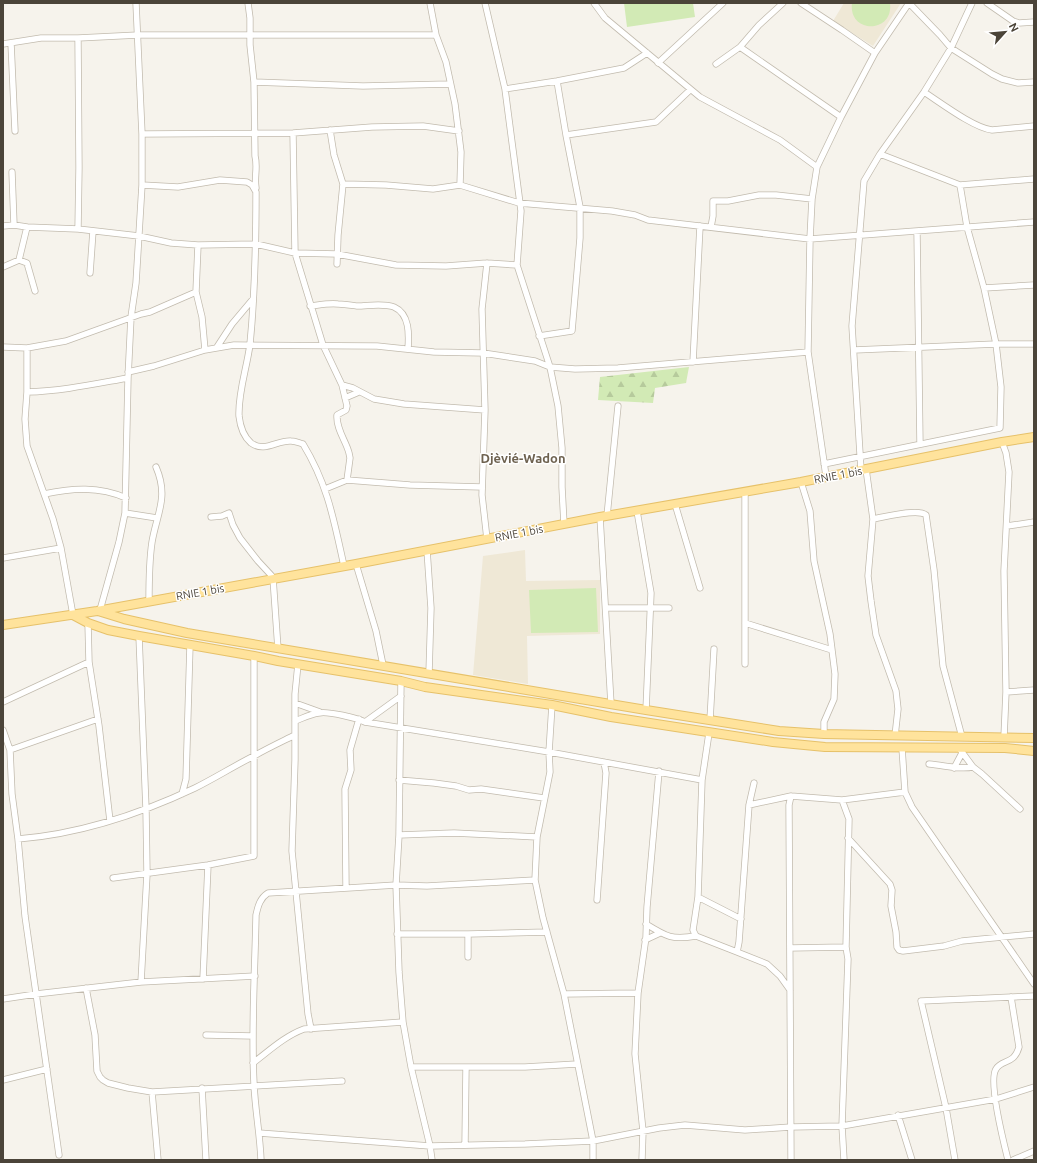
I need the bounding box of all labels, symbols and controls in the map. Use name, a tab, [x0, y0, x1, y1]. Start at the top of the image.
north arrow	[985, 12, 1025, 52]
text: N	[1007, 21, 1021, 34]
district label: Djèvié-Wadon	[480, 451, 566, 465]
street label: RNIE 1 bis	[813, 464, 863, 486]
street label: RNIE 1 bis	[494, 522, 544, 544]
street label: RNIE 1 bis	[175, 582, 225, 602]

